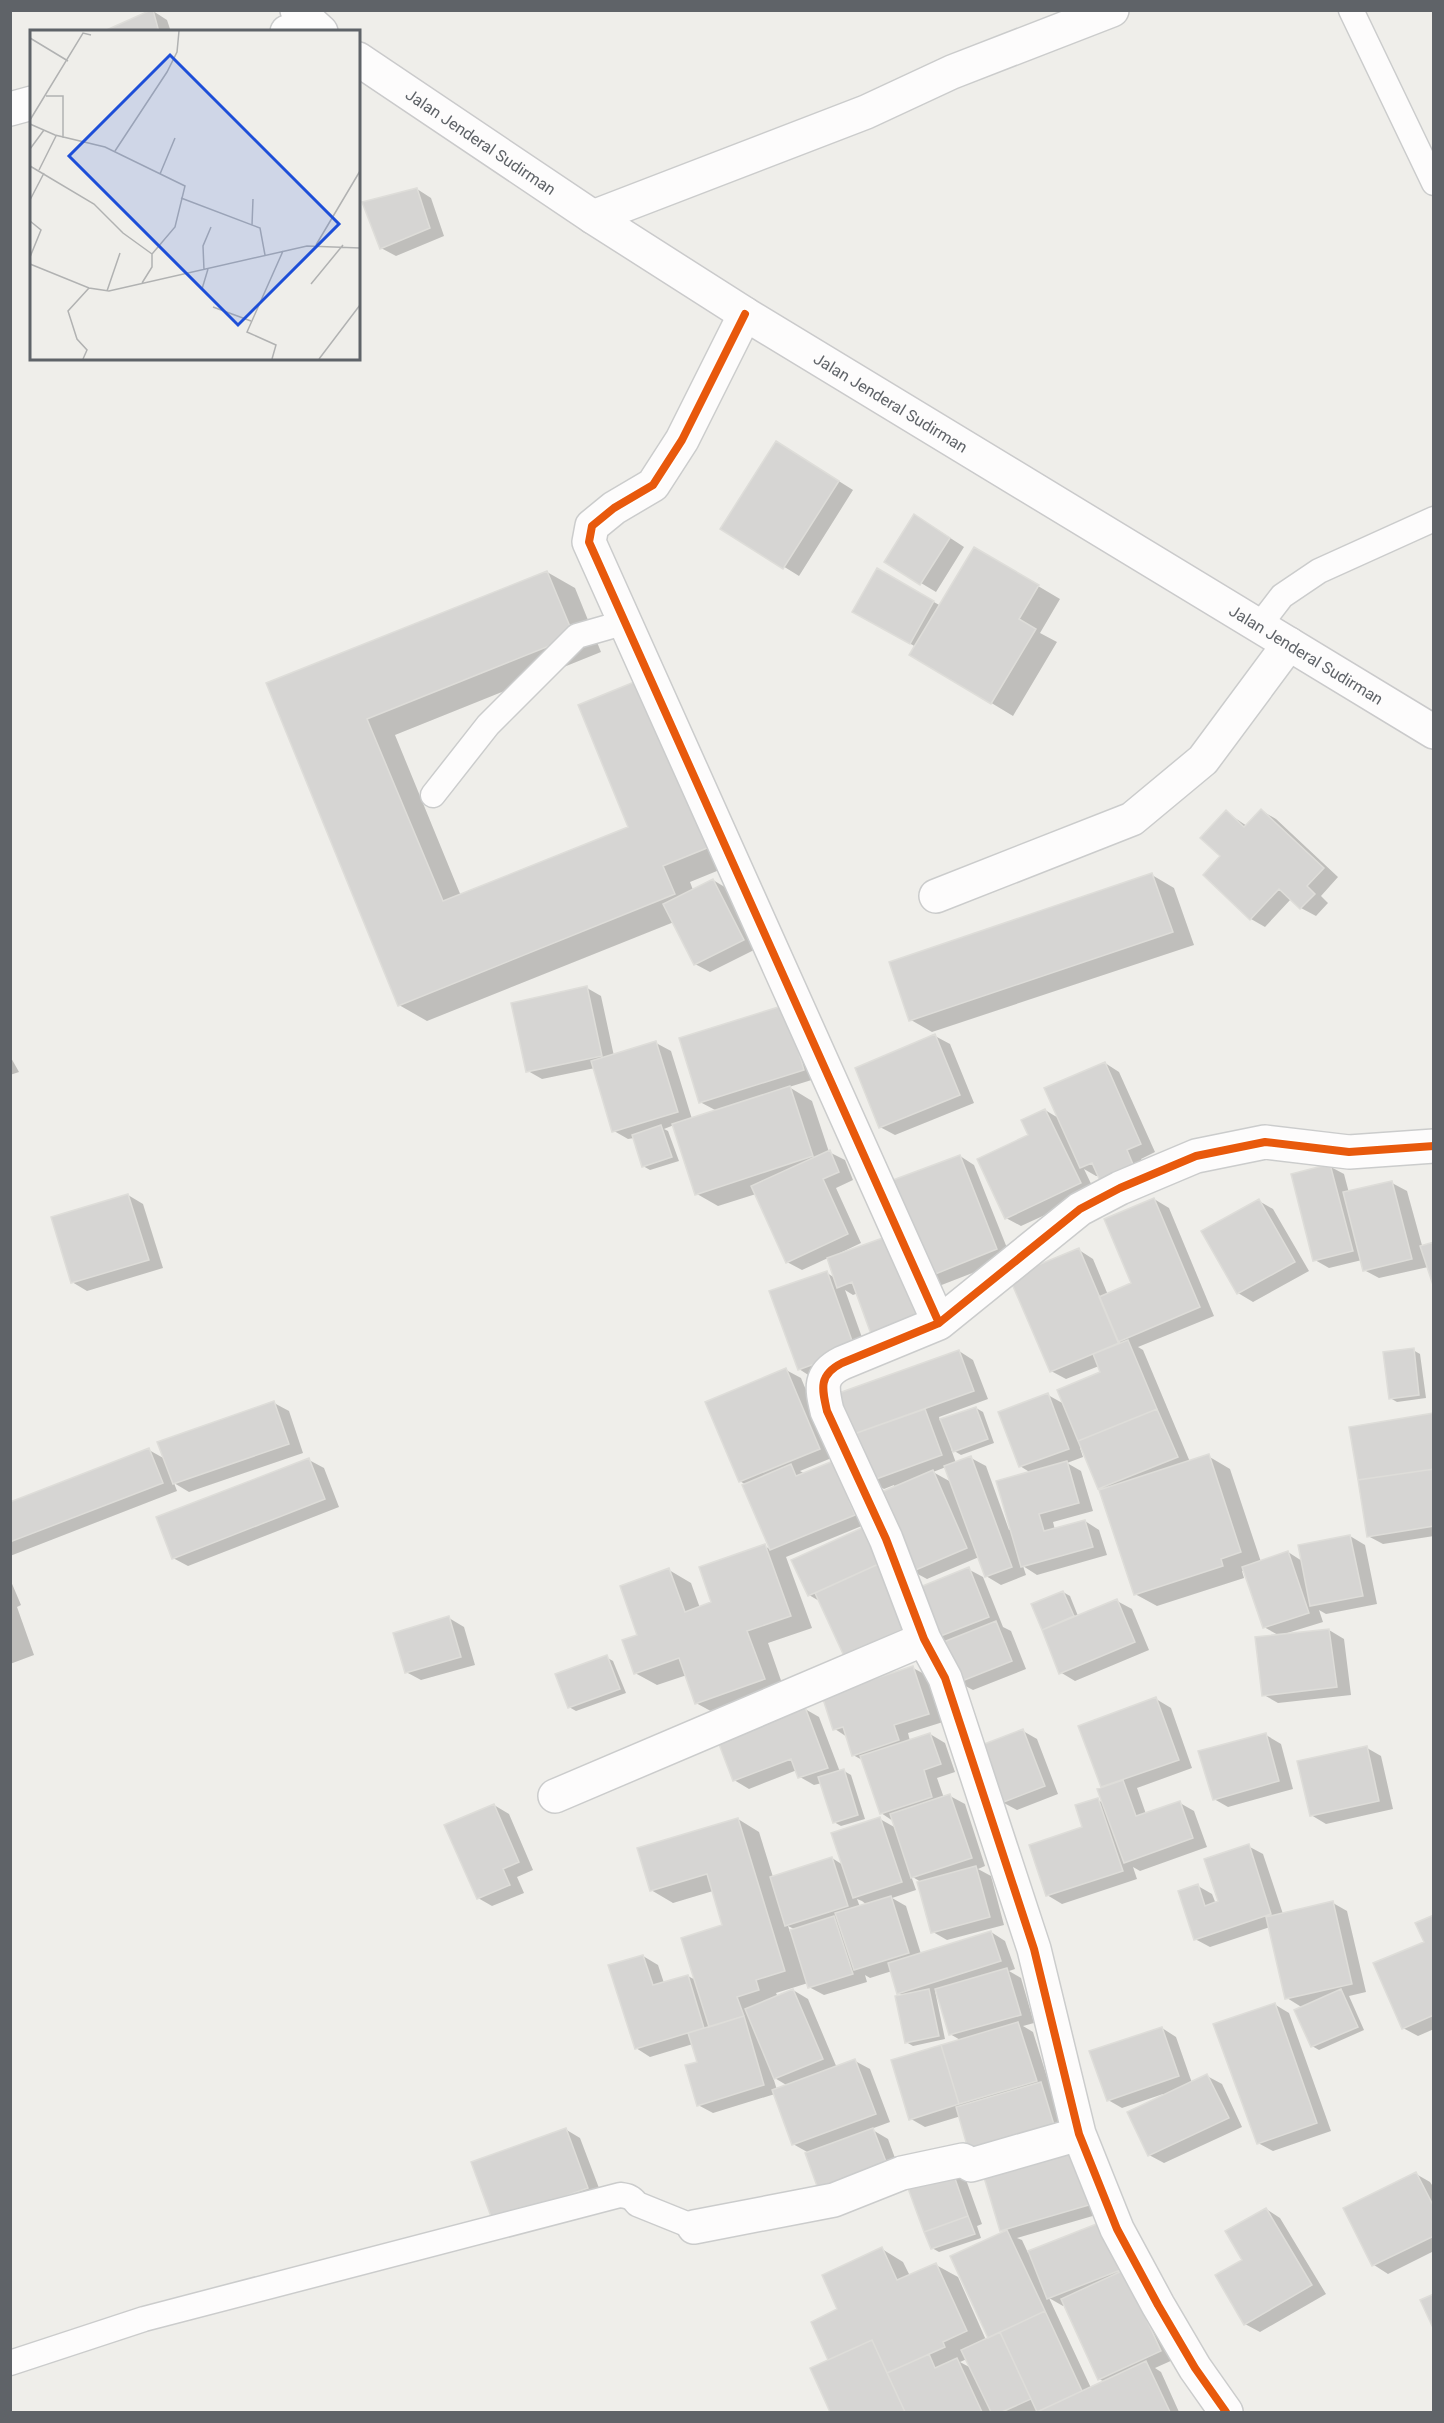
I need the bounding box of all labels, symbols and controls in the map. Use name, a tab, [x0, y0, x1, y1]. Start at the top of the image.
inset map	[30, 30, 360, 360]
street label: Jalan Jenderal Sudirman	[402, 85, 559, 199]
street label: Jalan Jenderal Sudirman	[810, 349, 971, 457]
street label: Jalan Jenderal Sudirman	[1226, 601, 1386, 709]

